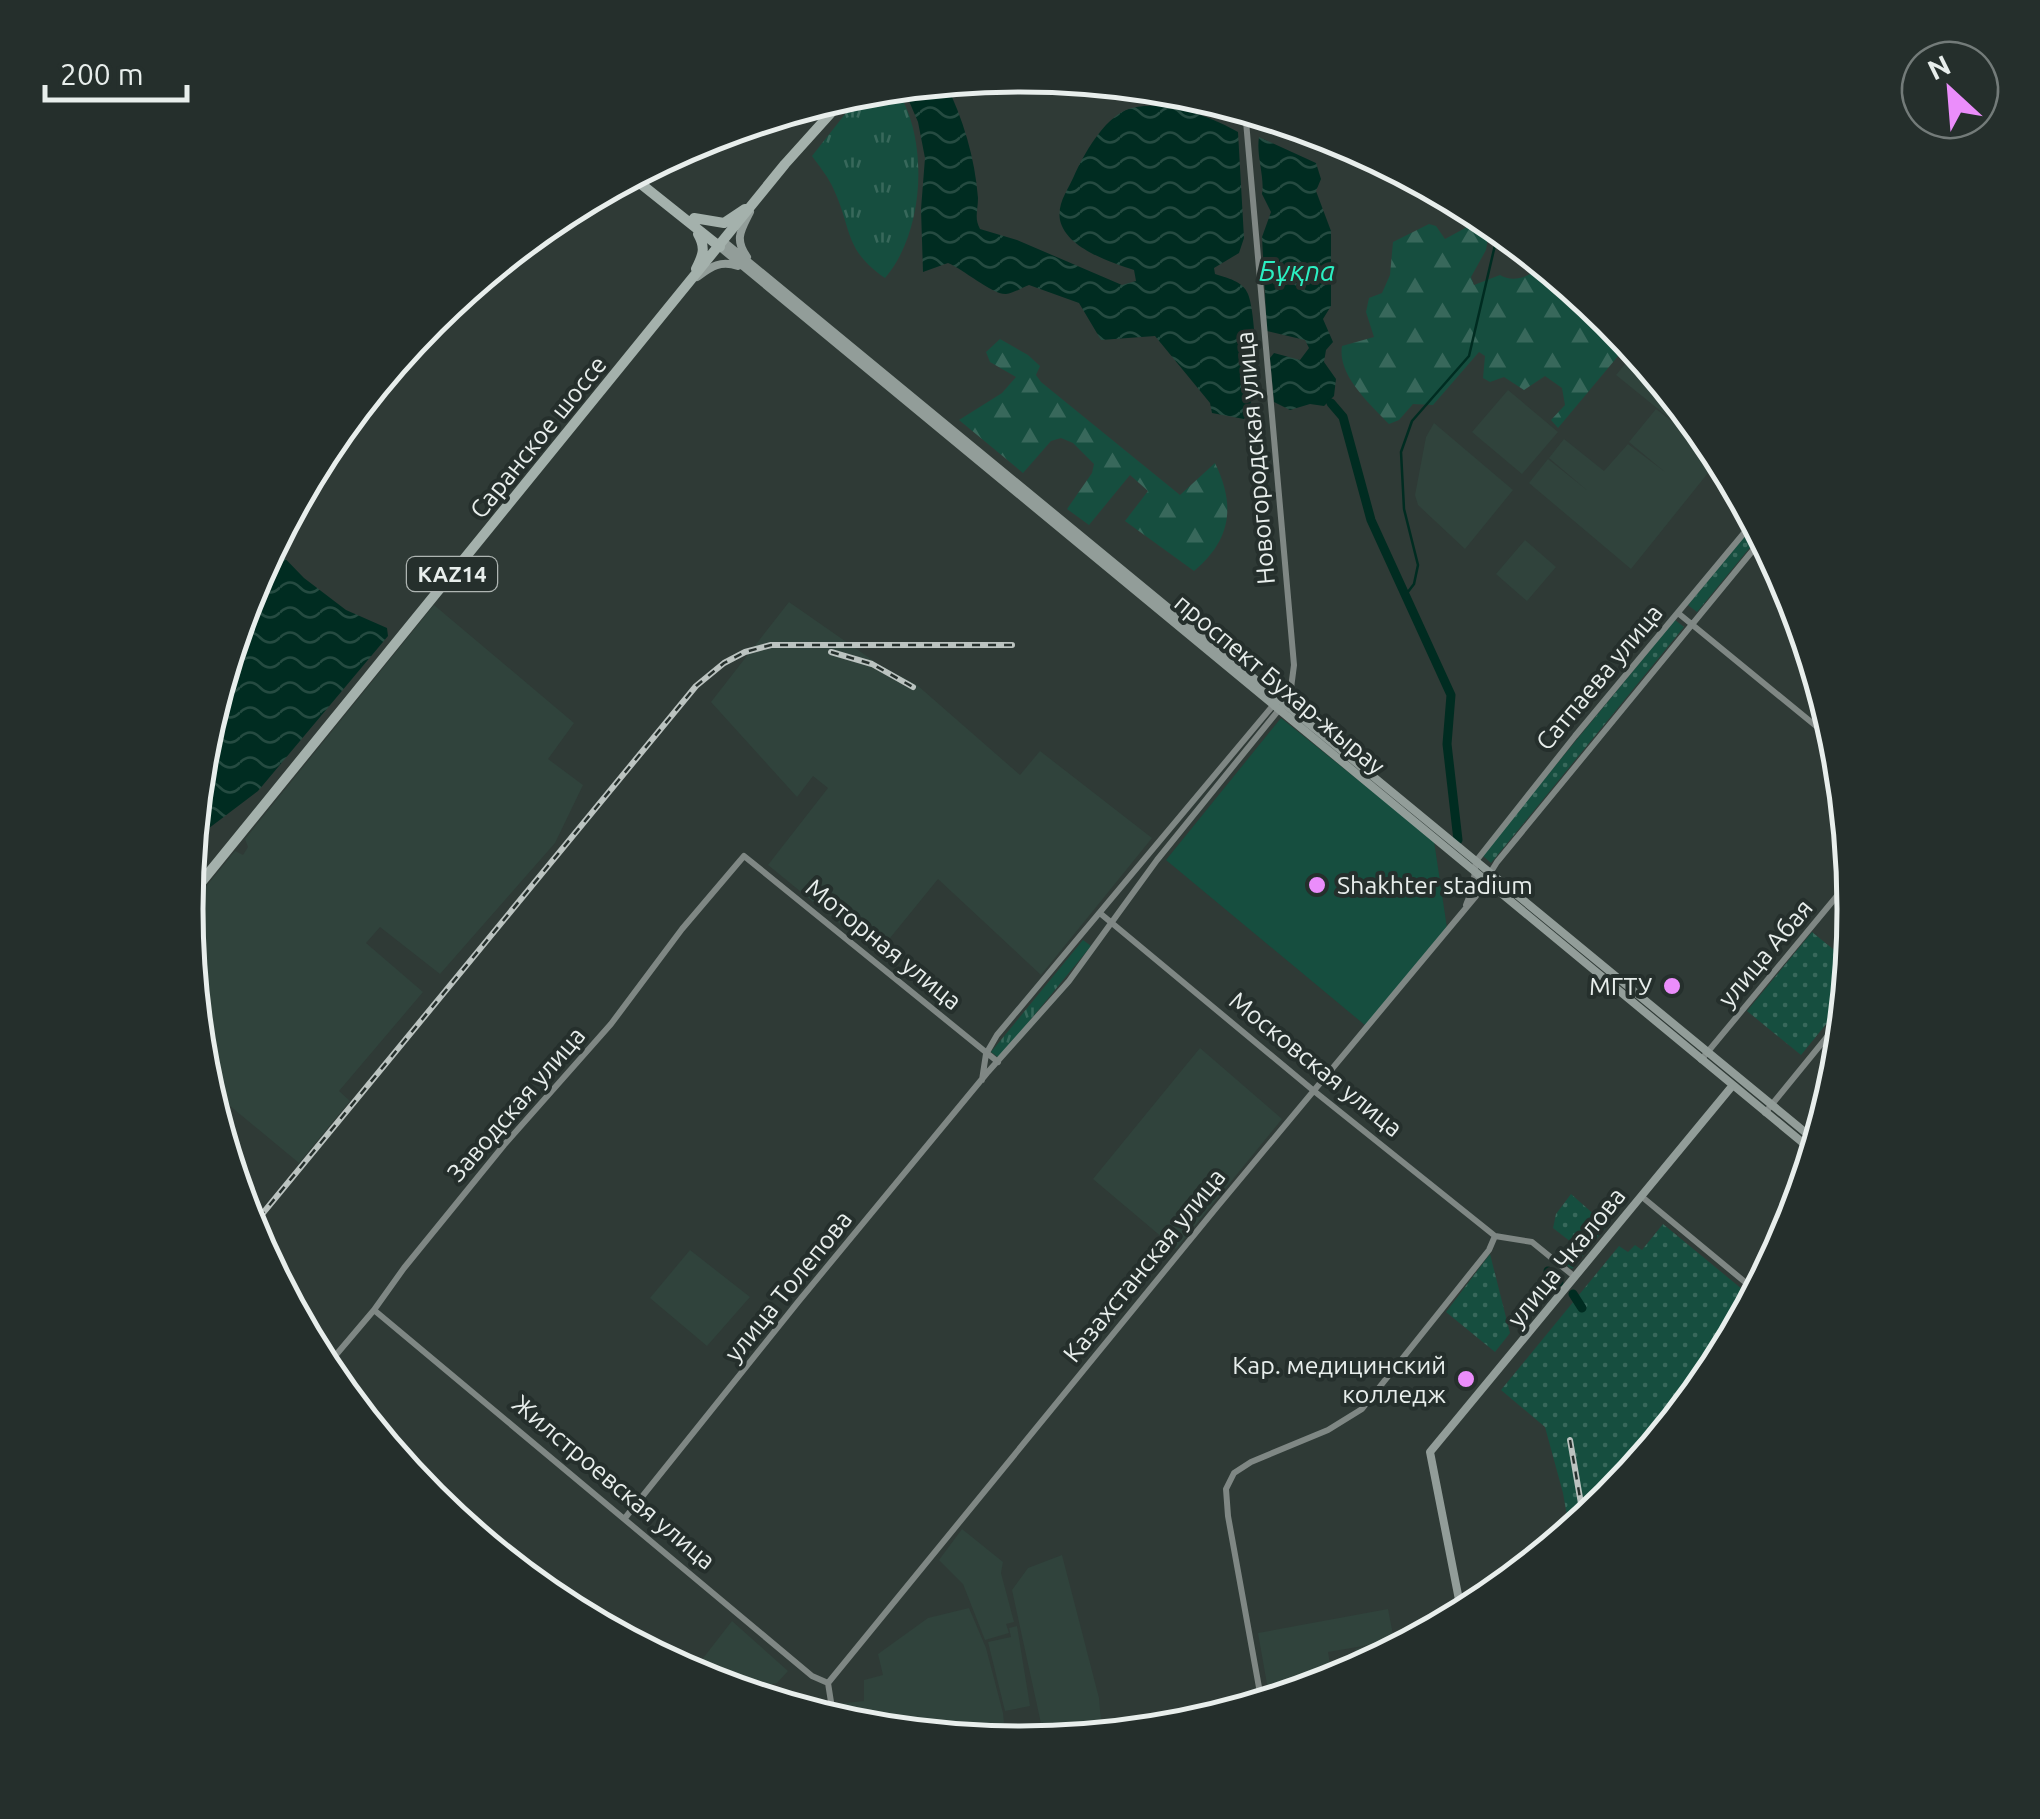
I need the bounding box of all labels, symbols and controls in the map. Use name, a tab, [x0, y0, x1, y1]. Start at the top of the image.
scale bar	[45, 40, 188, 102]
north arrow	[1900, 40, 2000, 140]
text: N	[1923, 49, 1955, 86]
text: 200 m	[60, 57, 144, 91]
water label: Бұқпа	[1259, 255, 1335, 286]
street label: Новогородская улица	[1230, 330, 1280, 586]
street label: Саранское шоссе	[464, 350, 612, 524]
road number: KAZ14	[407, 557, 497, 591]
street label: проспект Бухар-жырау	[1169, 588, 1391, 780]
street label: Сатпаева улица	[1530, 599, 1668, 755]
place label: Shakhter stadium	[1337, 871, 1533, 899]
street label: Моторная улица	[801, 873, 967, 1015]
marker: Shakhter stadium	[1306, 874, 1328, 896]
street label: улица Абая	[1712, 894, 1818, 1012]
place label: МГТУ	[1589, 972, 1652, 1000]
marker: МГТУ	[1661, 975, 1683, 997]
street label: Московская улица	[1224, 986, 1408, 1142]
street label: Заводская улица	[442, 1021, 590, 1187]
street label: Казахстанская улица	[1057, 1163, 1231, 1367]
street label: улица Чкалова	[1501, 1182, 1631, 1332]
street label: улица Толепова	[719, 1205, 857, 1367]
place label: Кар. медицинский колледж	[1232, 1351, 1446, 1408]
marker: Кар. медицинский колледж	[1455, 1368, 1477, 1390]
street label: Жилстроевская улица	[507, 1389, 721, 1575]

